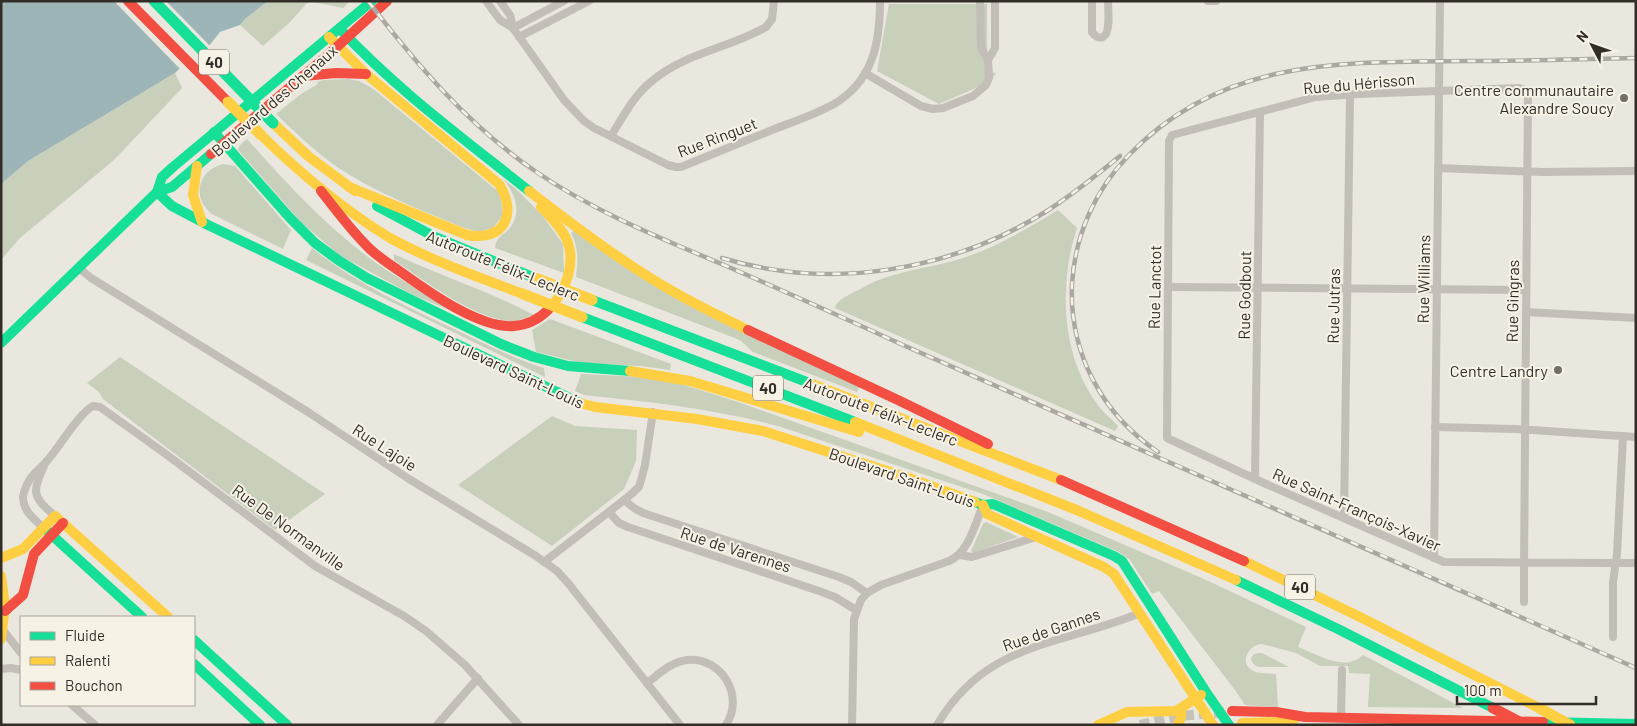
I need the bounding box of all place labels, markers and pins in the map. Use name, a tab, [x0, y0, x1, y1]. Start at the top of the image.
place label: Centre communautaire Alexandre Soucy	[1454, 80, 1615, 117]
marker: Centre communautaire Alexandre Soucy	[1618, 92, 1630, 104]
place label: Centre Landry	[1450, 361, 1549, 380]
marker: Centre Landry	[1552, 364, 1564, 376]

